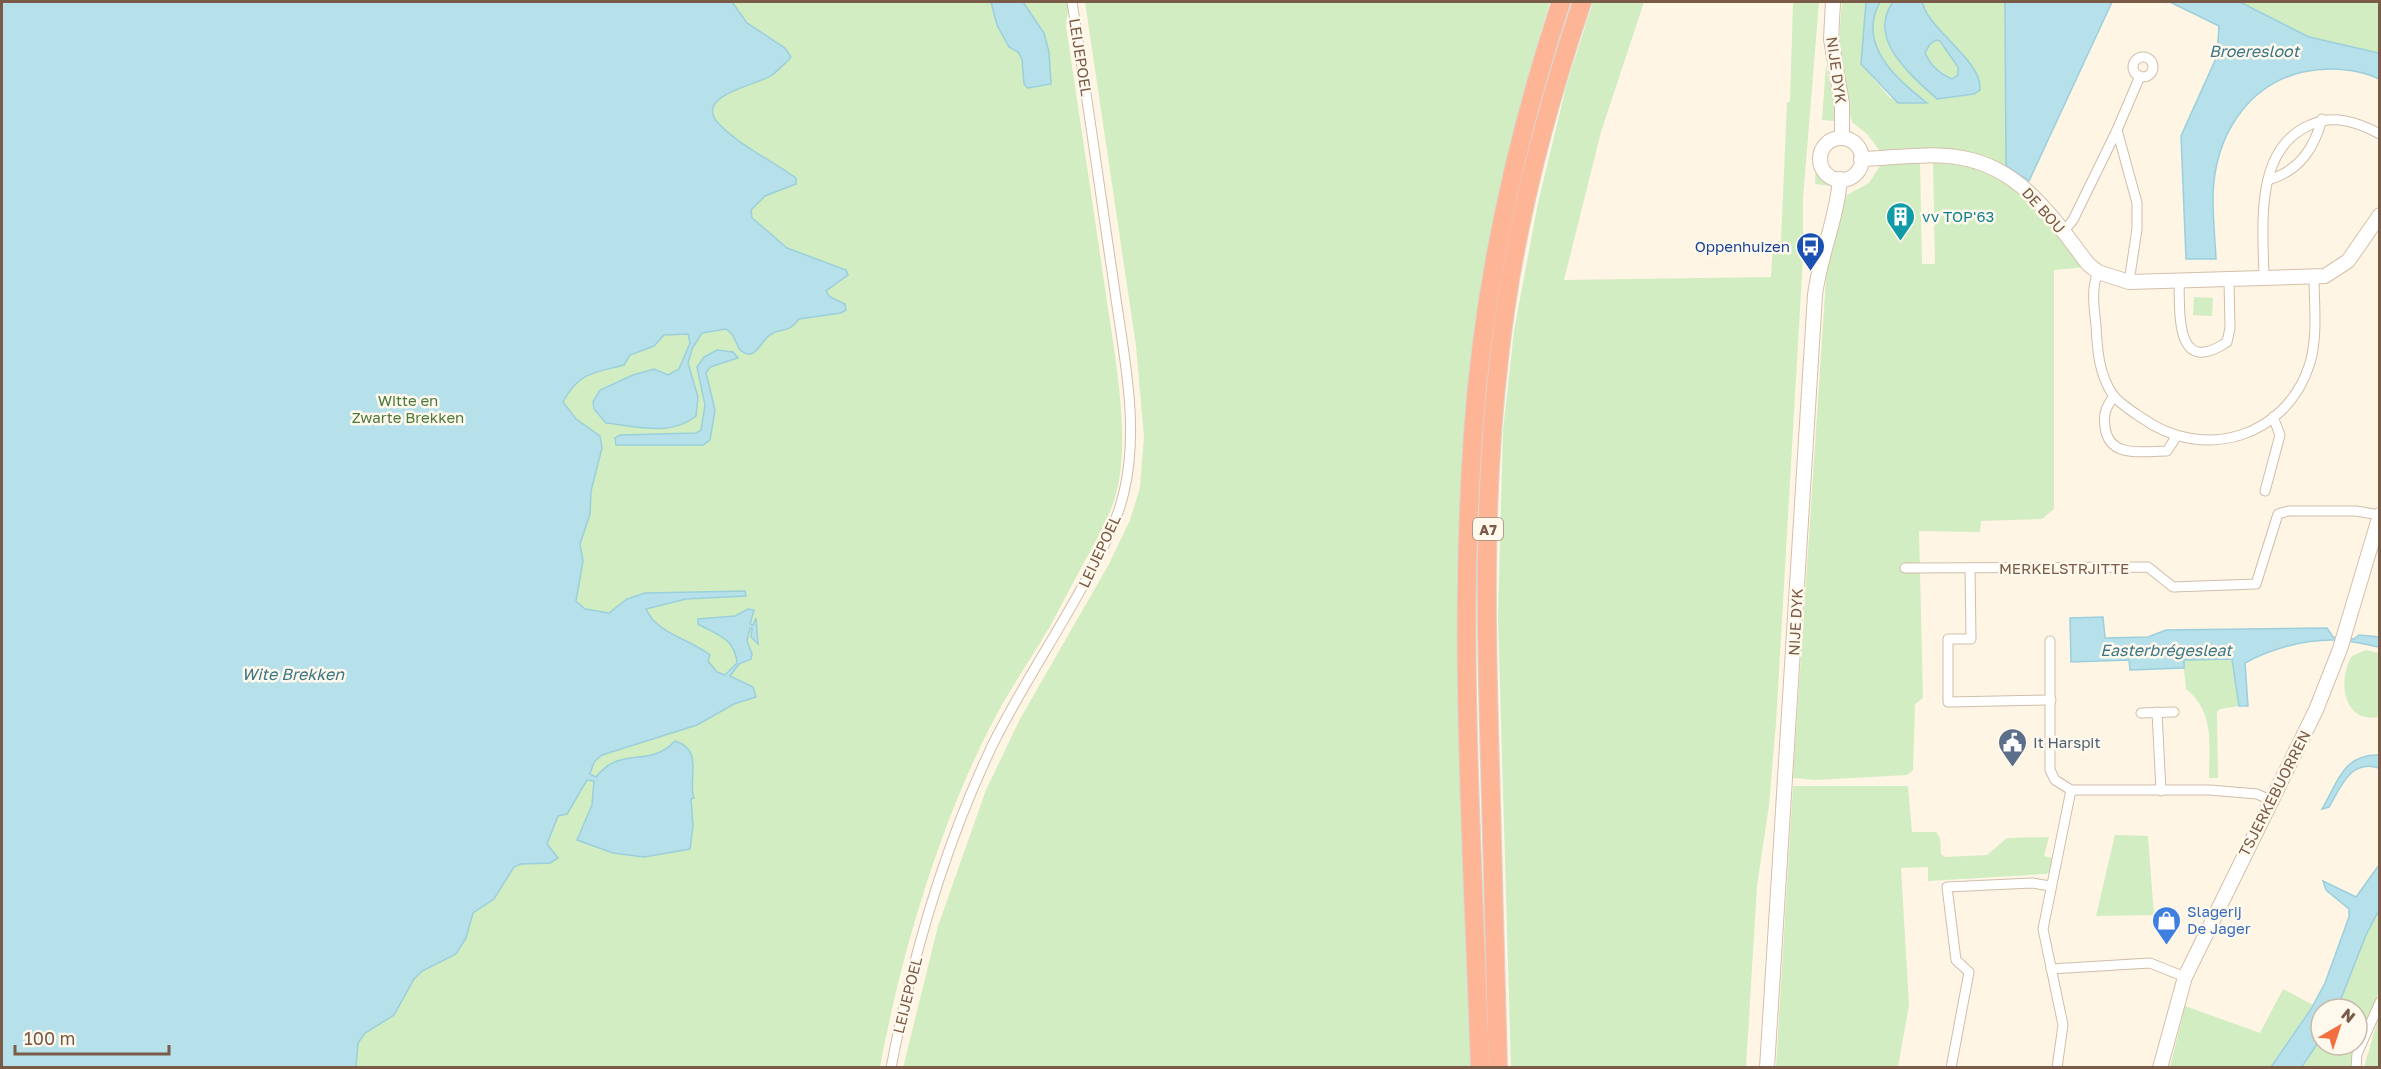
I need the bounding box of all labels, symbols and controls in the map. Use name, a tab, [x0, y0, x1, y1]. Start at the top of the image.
street label: LEIJEPOEL	[1066, 17, 1096, 98]
street label: NIJE DYK	[1823, 35, 1851, 105]
water label: Broeresloot	[2209, 41, 2301, 61]
street label: DE BOU	[2019, 183, 2069, 237]
building icon: vv TOP'63	[1885, 200, 1917, 242]
place label: vv TOP'63	[1922, 207, 1994, 225]
bus stop icon: Oppenhuizen	[1795, 230, 1827, 272]
place label: Oppenhuizen	[1695, 237, 1790, 255]
park label: Witte en Zwarte Brekken	[352, 391, 464, 426]
street label: LEIJEPOEL	[1074, 511, 1124, 590]
road number: A7	[1473, 518, 1503, 540]
street label: MERKELSTRJITTE	[1999, 559, 2129, 577]
street label: NIJE DYK	[1784, 588, 1806, 656]
water label: Easterbrégesleat	[2100, 640, 2233, 660]
water label: Wite Brekken	[242, 664, 345, 684]
public building icon: It Harspit	[1996, 726, 2028, 768]
street label: TSJERKEBUORREN	[2234, 727, 2314, 859]
place label: It Harspit	[2033, 733, 2100, 751]
place label: Slagerij De Jager	[2187, 902, 2251, 937]
shop icon: Slagerij De Jager	[2150, 904, 2182, 946]
street label: LEIJEPOEL	[889, 954, 925, 1035]
north arrow	[2309, 997, 2369, 1057]
text: N	[2337, 1004, 2359, 1027]
scale bar	[15, 1018, 170, 1056]
text: 100 m	[24, 1027, 75, 1049]

